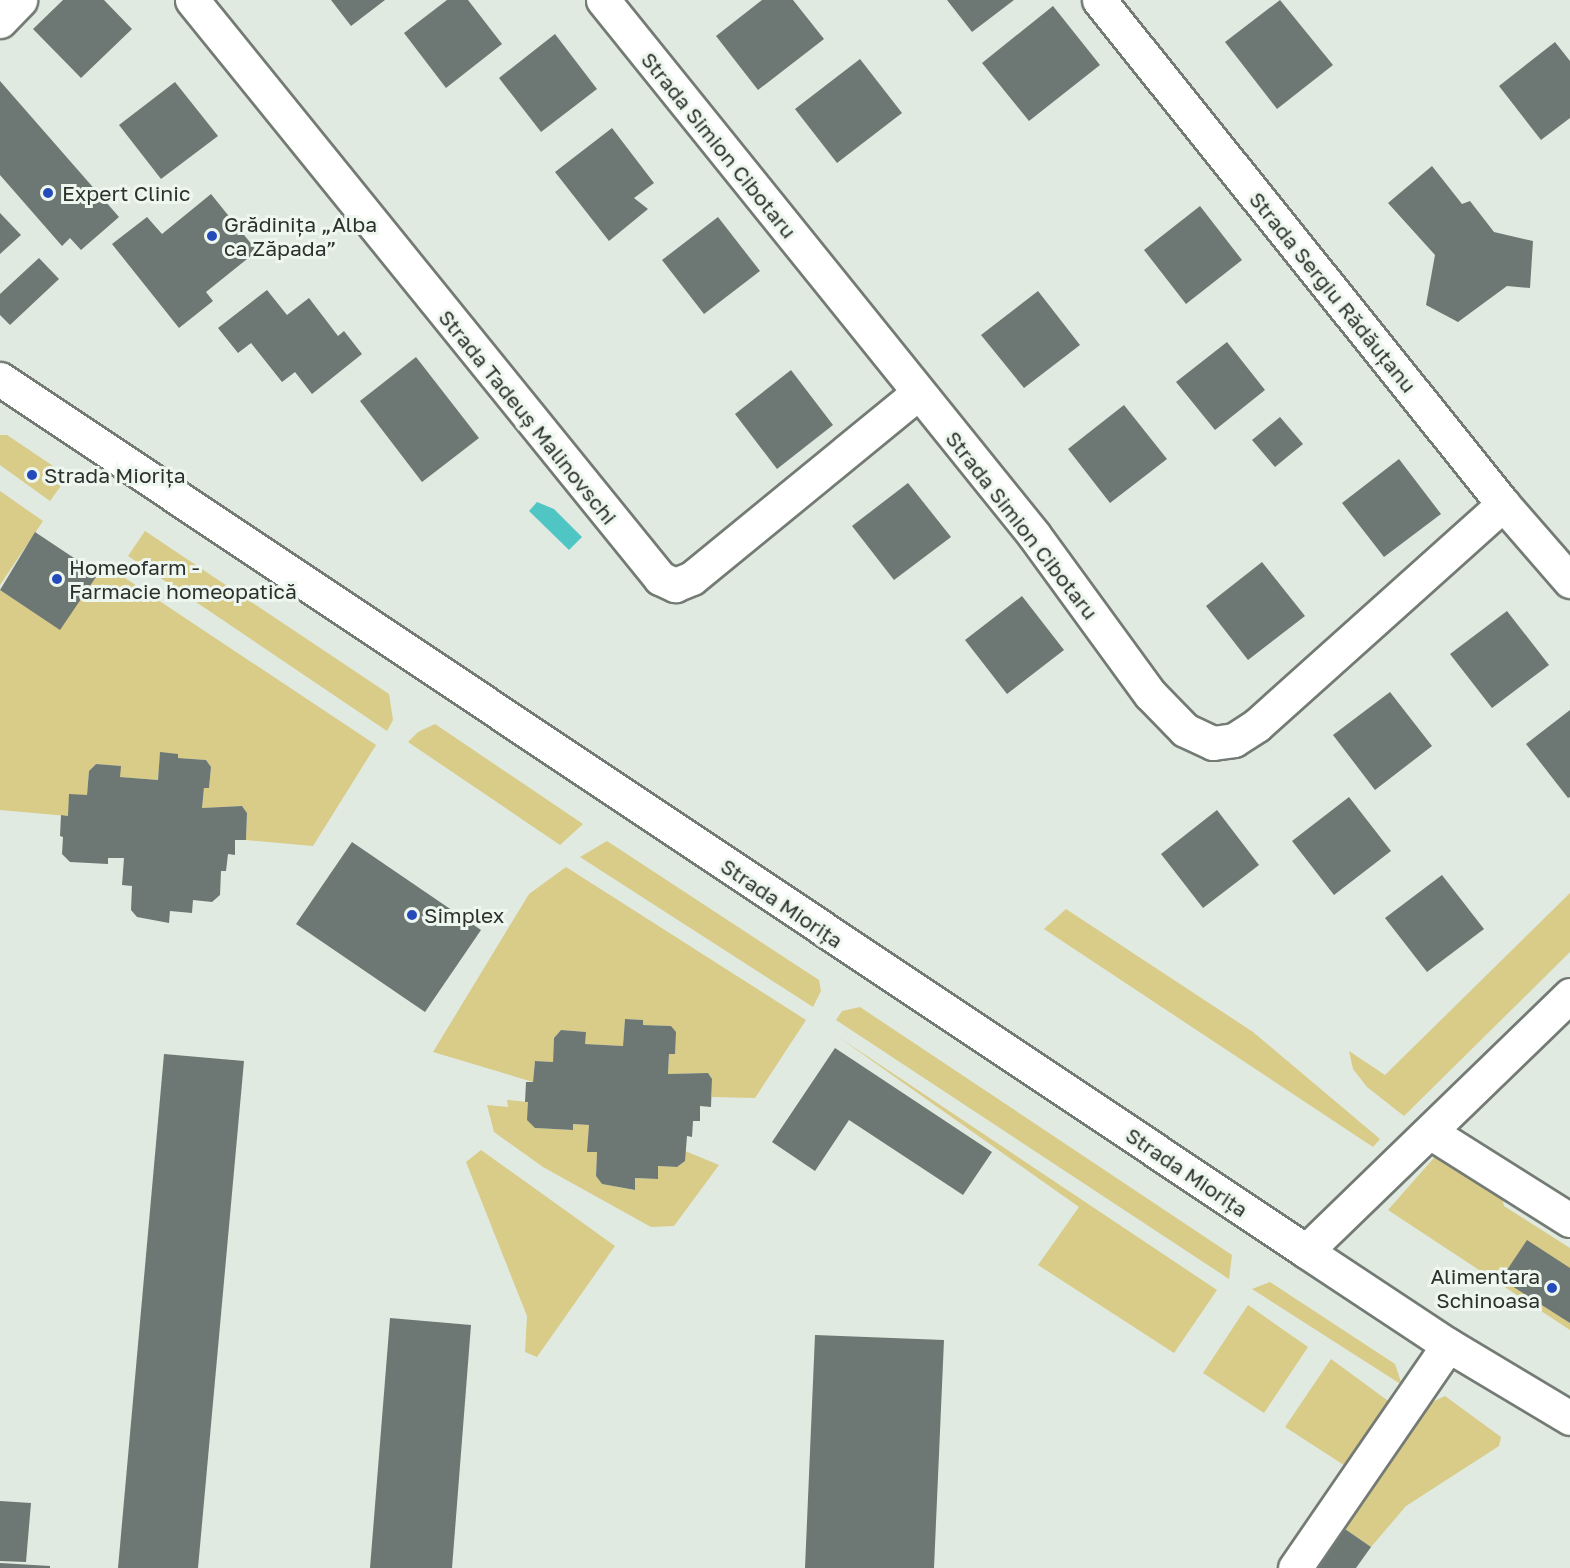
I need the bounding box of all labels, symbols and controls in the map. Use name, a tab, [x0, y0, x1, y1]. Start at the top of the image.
street label: Strada Simion Cibotaru	[636, 47, 802, 243]
place label: Expert Clinic	[62, 180, 190, 206]
marker: Expert Clinic	[39, 184, 57, 202]
street label: Strada Sergiu Rădăuțanu	[1244, 187, 1422, 397]
place label: Grădinița „Alba ca Zăpada”	[224, 211, 377, 261]
marker: Grădinița „Alba ca Zăpada”	[205, 229, 219, 243]
street label: Strada Tadeuș Malinovschi	[434, 305, 622, 529]
street label: Strada Simion Cibotaru	[941, 426, 1103, 624]
place label: Strada Miorița	[44, 462, 186, 488]
marker: Strada Miorița	[25, 468, 39, 482]
place label: Homeofarm - Farmacie homeopatică	[69, 554, 297, 604]
marker: Homeofarm - Farmacie homeopatică	[50, 572, 64, 586]
street label: Strada Miorița	[716, 853, 848, 953]
place label: Simplex	[424, 902, 504, 928]
marker: Simplex	[405, 908, 419, 922]
street label: Strada Miorița	[1121, 1122, 1253, 1222]
place label: Alimentara Schinoasa	[1430, 1263, 1540, 1313]
marker: Alimentara Schinoasa	[1545, 1281, 1559, 1295]

